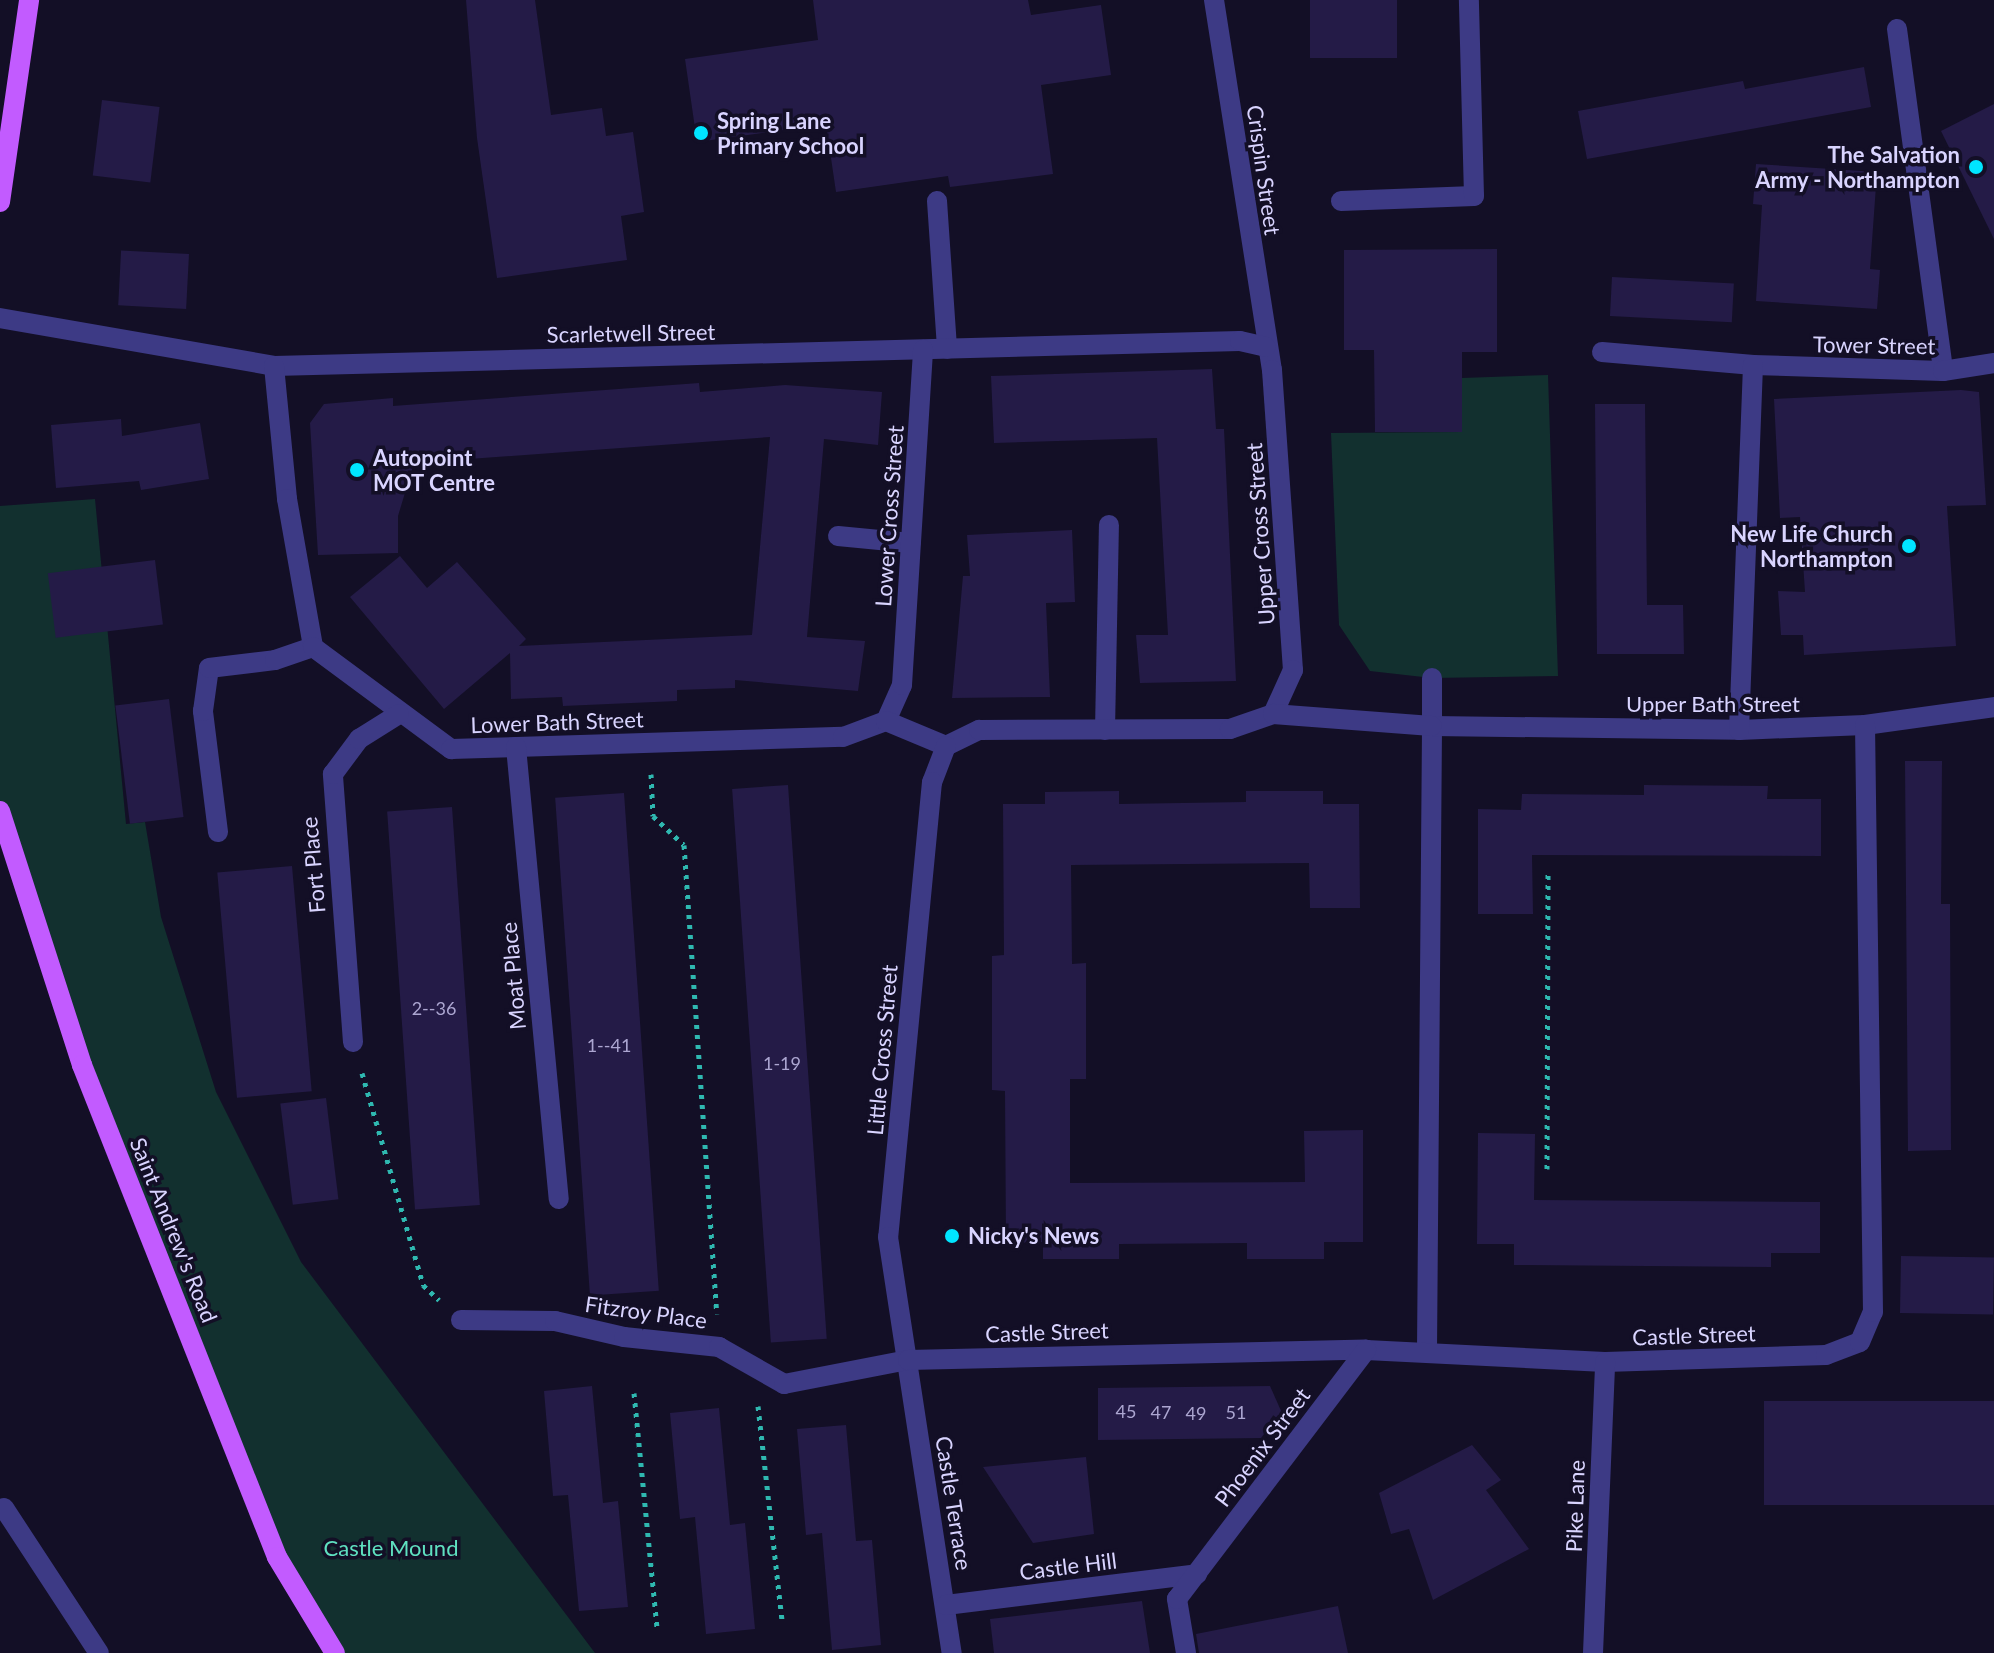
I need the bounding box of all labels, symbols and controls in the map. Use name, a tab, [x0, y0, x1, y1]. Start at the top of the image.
street label: Crispin Street	[1242, 103, 1286, 237]
place label: Spring Lane Primary School	[717, 107, 865, 158]
marker: Spring Lane Primary School	[692, 124, 710, 142]
place label: The Salvation Army - Northampton	[1755, 141, 1960, 192]
marker: The Salvation Army - Northampton	[1967, 158, 1985, 176]
street label: Scarletwell Street	[546, 318, 716, 348]
street label: Tower Street	[1812, 331, 1936, 359]
street label: Lower Cross Street	[869, 424, 909, 608]
street label: Upper Cross Street	[1240, 442, 1280, 626]
place label: Autopoint MOT Centre	[373, 444, 496, 496]
marker: Autopoint MOT Centre	[348, 461, 366, 479]
place label: New Life Church Northampton	[1730, 520, 1893, 572]
marker: New Life Church Northampton	[1900, 537, 1918, 555]
street label: Upper Bath Street	[1626, 691, 1800, 717]
street label: Lower Bath Street	[470, 706, 644, 738]
street label: Fort Place	[296, 816, 330, 914]
street label: Moat Place	[495, 921, 531, 1031]
street label: Little Cross Street	[861, 964, 903, 1136]
house number: 2--36	[412, 997, 456, 1019]
house number: 1--41	[587, 1034, 631, 1056]
house number: 1-19	[763, 1052, 801, 1074]
street label: Saint Andrew's Road	[125, 1133, 223, 1327]
place label: Nicky's News	[968, 1223, 1099, 1249]
marker: Nicky's News	[943, 1227, 961, 1245]
street label: Fitzroy Place	[583, 1290, 709, 1334]
street label: Castle Street	[985, 1317, 1109, 1347]
street label: Castle Street	[1632, 1320, 1756, 1350]
street label: Phoenix Street	[1209, 1383, 1315, 1511]
house number: 45	[1116, 1400, 1136, 1422]
house number: 47	[1151, 1401, 1171, 1423]
house number: 51	[1226, 1401, 1246, 1423]
house number: 49	[1186, 1402, 1206, 1424]
street label: Castle Terrace	[930, 1434, 978, 1572]
street label: Pike Lane	[1560, 1459, 1590, 1553]
park label: Castle Mound	[324, 1535, 458, 1561]
street label: Castle Hill	[1018, 1547, 1118, 1585]

